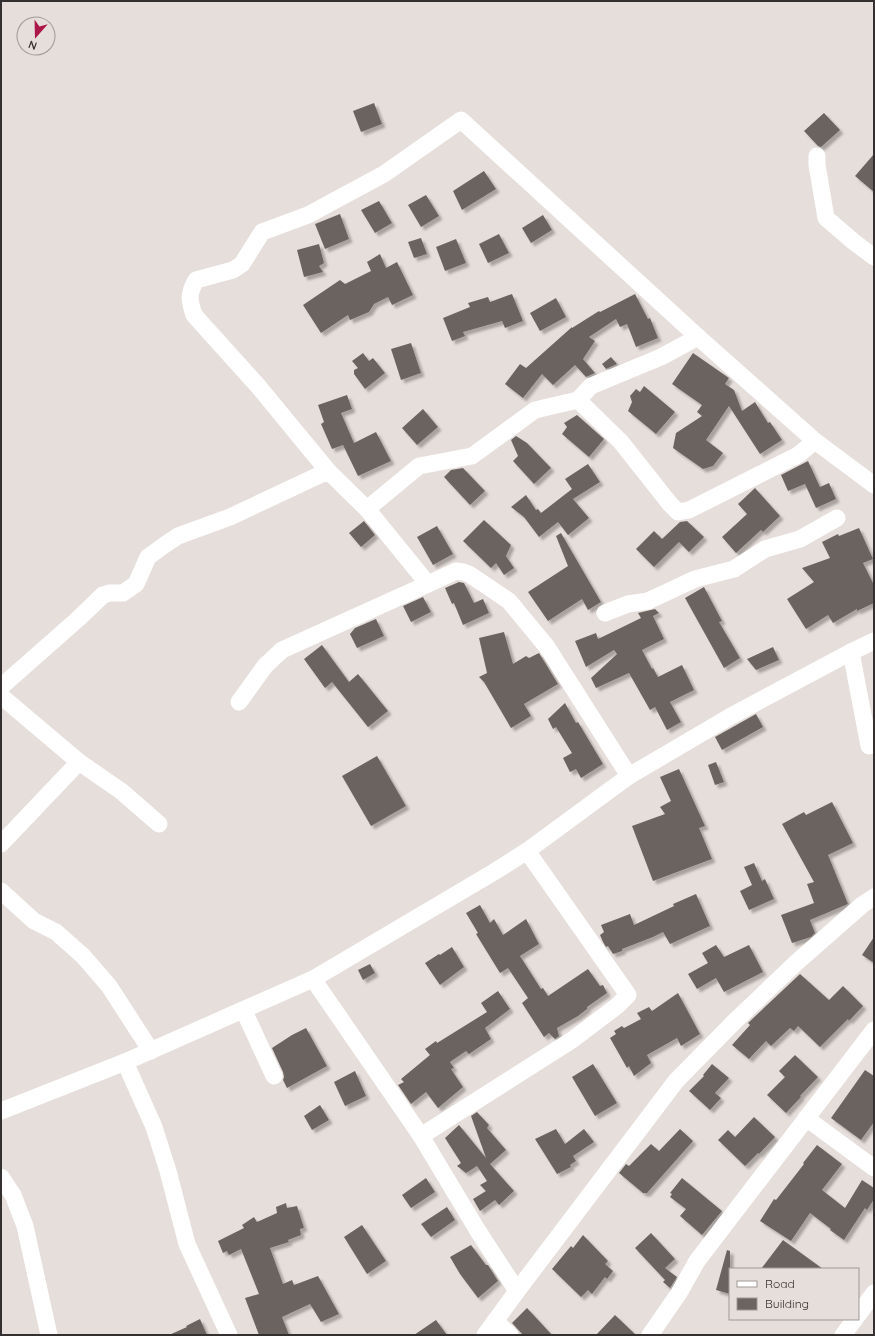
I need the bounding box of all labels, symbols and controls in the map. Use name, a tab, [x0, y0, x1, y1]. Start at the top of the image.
north arrow	[16, 16, 56, 56]
text: N	[26, 37, 39, 53]
legend	[729, 1268, 859, 1320]
text: Road	[765, 1276, 795, 1291]
text: Building	[765, 1296, 809, 1311]

